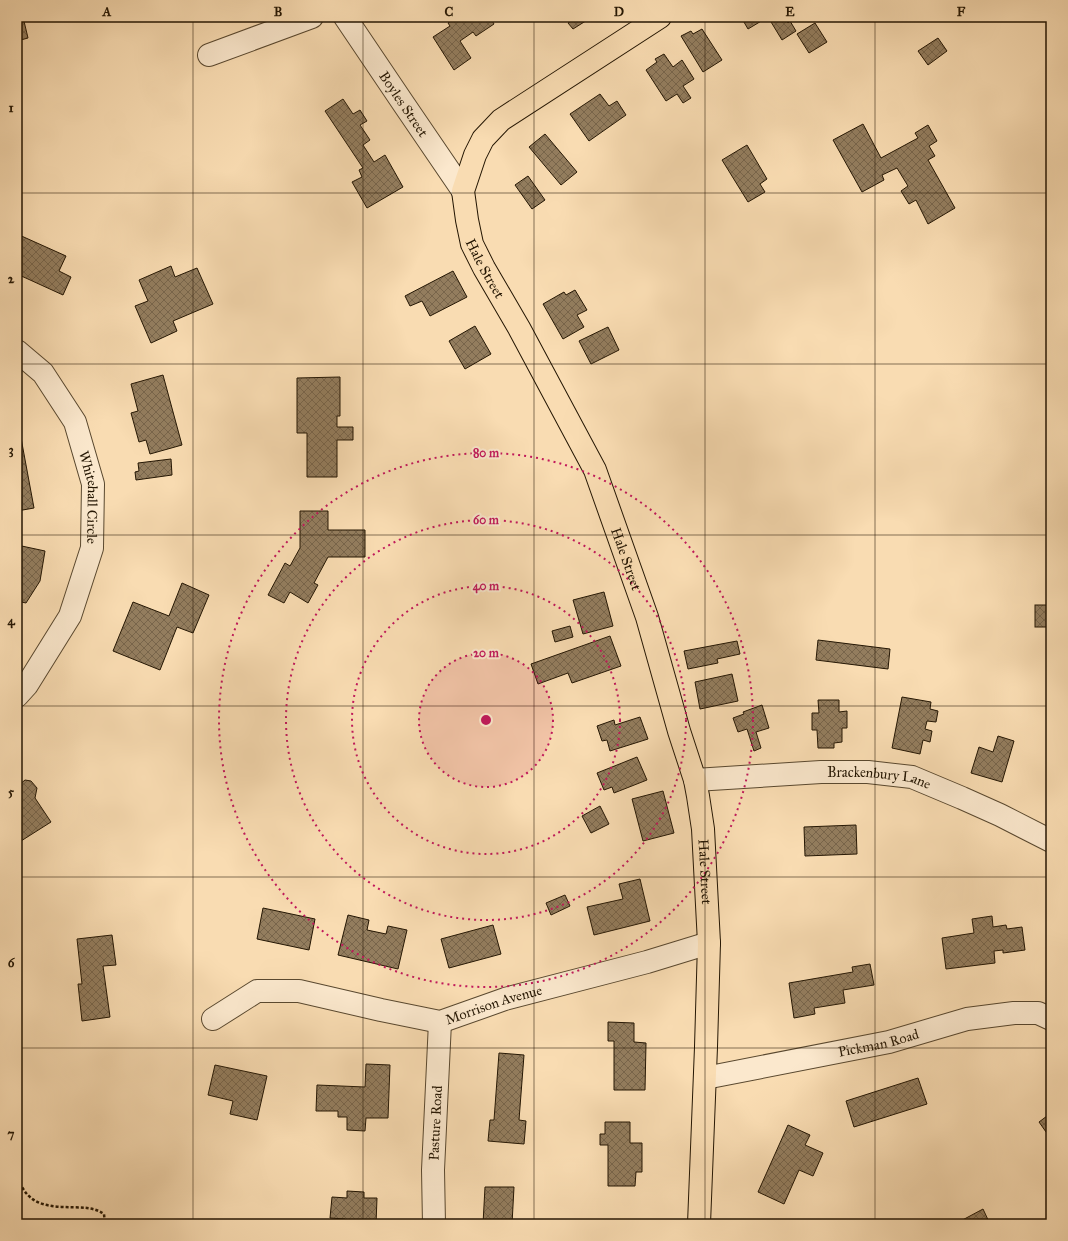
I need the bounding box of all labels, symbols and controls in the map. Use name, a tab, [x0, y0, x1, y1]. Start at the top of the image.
text: A	[102, 4, 112, 20]
text: B	[274, 4, 283, 20]
text: C	[445, 4, 454, 20]
text: D	[614, 4, 624, 20]
text: E	[785, 4, 795, 20]
text: F	[957, 4, 966, 20]
street label: Boyles Street	[376, 68, 432, 140]
text: 1	[8, 100, 14, 116]
street label: Hale Street	[462, 236, 508, 301]
text: 2	[8, 271, 15, 287]
text: 3	[8, 442, 14, 458]
text: 80 m	[473, 446, 500, 460]
street label: Whitehall Circle	[75, 449, 102, 544]
text: 60 m	[473, 513, 500, 527]
street label: Hale Street	[608, 525, 645, 593]
text: 40 m	[473, 579, 500, 594]
text: 4	[7, 613, 15, 629]
text: 20 m	[473, 646, 500, 660]
centre of rings	[479, 713, 493, 727]
street label: Brackenbury Lane	[827, 763, 934, 793]
text: 5	[8, 784, 15, 800]
street label: Hale Street	[695, 839, 715, 905]
text: 6	[8, 955, 16, 971]
street label: Morrison Avenue	[443, 981, 544, 1028]
street label: Pickman Road	[837, 1025, 921, 1060]
street label: Pasture Road	[425, 1085, 445, 1161]
text: 7	[8, 1126, 15, 1142]

